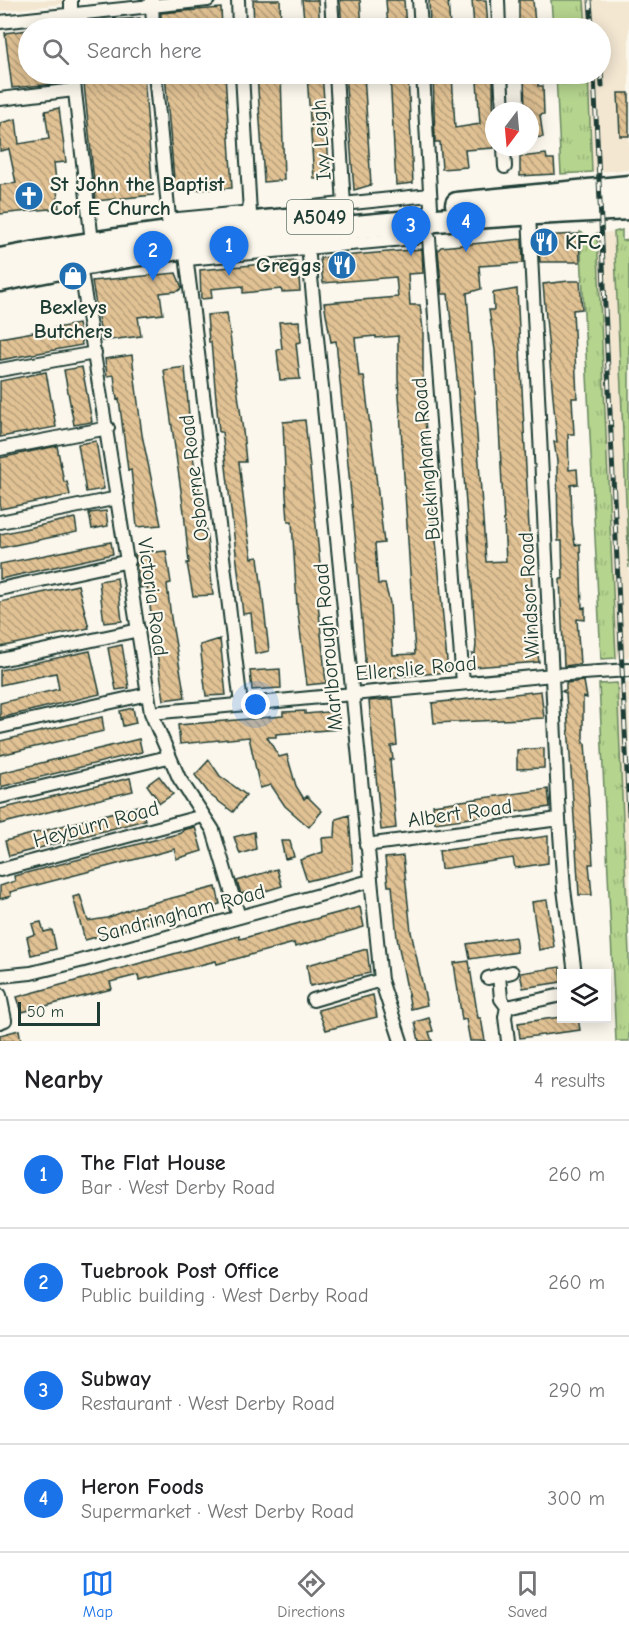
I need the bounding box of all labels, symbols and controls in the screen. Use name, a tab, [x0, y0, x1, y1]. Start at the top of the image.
search box	[18, 18, 611, 84]
icon: search	[39, 35, 72, 68]
text: Search here	[87, 38, 202, 64]
street label: Ivy Leigh	[306, 99, 336, 181]
north arrow	[485, 102, 539, 156]
place label: St John the Baptist Cof E Church	[50, 172, 226, 220]
church icon: St John the Baptist Cof E Church	[13, 180, 45, 212]
road number: A5049	[287, 200, 353, 234]
pin: 4	[446, 202, 486, 252]
pin: 3	[392, 206, 430, 256]
pin: 1	[210, 226, 248, 276]
restaurant icon: KFC	[528, 226, 560, 258]
place label: KFC	[565, 230, 601, 254]
pin: 2	[134, 232, 172, 281]
restaurant icon: Greggs	[326, 249, 358, 281]
place label: Greggs	[256, 253, 321, 277]
shop icon: Bexleys Butchers	[57, 260, 89, 292]
place label: Bexleys Butchers	[34, 295, 112, 343]
street label: Buckingham Road	[407, 377, 445, 541]
street label: Osborne Road	[174, 413, 214, 543]
street label: Windsor Road	[514, 531, 544, 659]
street label: Victoria Road	[133, 536, 173, 658]
street label: Marlborough Road	[309, 562, 347, 732]
street label: Ellerslie Road	[354, 651, 478, 685]
your location	[241, 690, 270, 719]
street label: Albert Road	[406, 794, 514, 832]
street label: Heyburn Road	[30, 796, 162, 852]
street label: Sandringham Road	[94, 879, 268, 947]
map controls	[557, 969, 611, 1023]
button: layers	[557, 969, 611, 1023]
scale bar	[18, 999, 100, 1026]
text: 50 m	[27, 1003, 64, 1021]
text: Nearby	[24, 1065, 103, 1095]
text: 4 results	[534, 1069, 605, 1092]
text: The Flat House	[81, 1150, 226, 1176]
text: 1	[40, 1163, 47, 1186]
text: 260 m	[548, 1163, 605, 1186]
text: Bar · West Derby Road	[81, 1176, 275, 1199]
text: Tuebrook Post Office	[81, 1258, 279, 1284]
text: 2	[39, 1271, 48, 1294]
text: 260 m	[548, 1271, 605, 1294]
text: Public building · West Derby Road	[81, 1284, 369, 1307]
text: Subway	[81, 1366, 151, 1392]
text: 3	[39, 1379, 48, 1402]
text: 290 m	[549, 1379, 605, 1402]
text: Restaurant · West Derby Road	[81, 1392, 335, 1415]
text: Heron Foods	[81, 1474, 204, 1500]
text: 4	[39, 1487, 48, 1510]
text: 300 m	[547, 1487, 605, 1510]
text: Supermarket · West Derby Road	[81, 1500, 354, 1523]
tab: Map	[81, 1567, 114, 1621]
tab: Directions	[277, 1567, 345, 1621]
tab: Saved	[508, 1567, 548, 1621]

